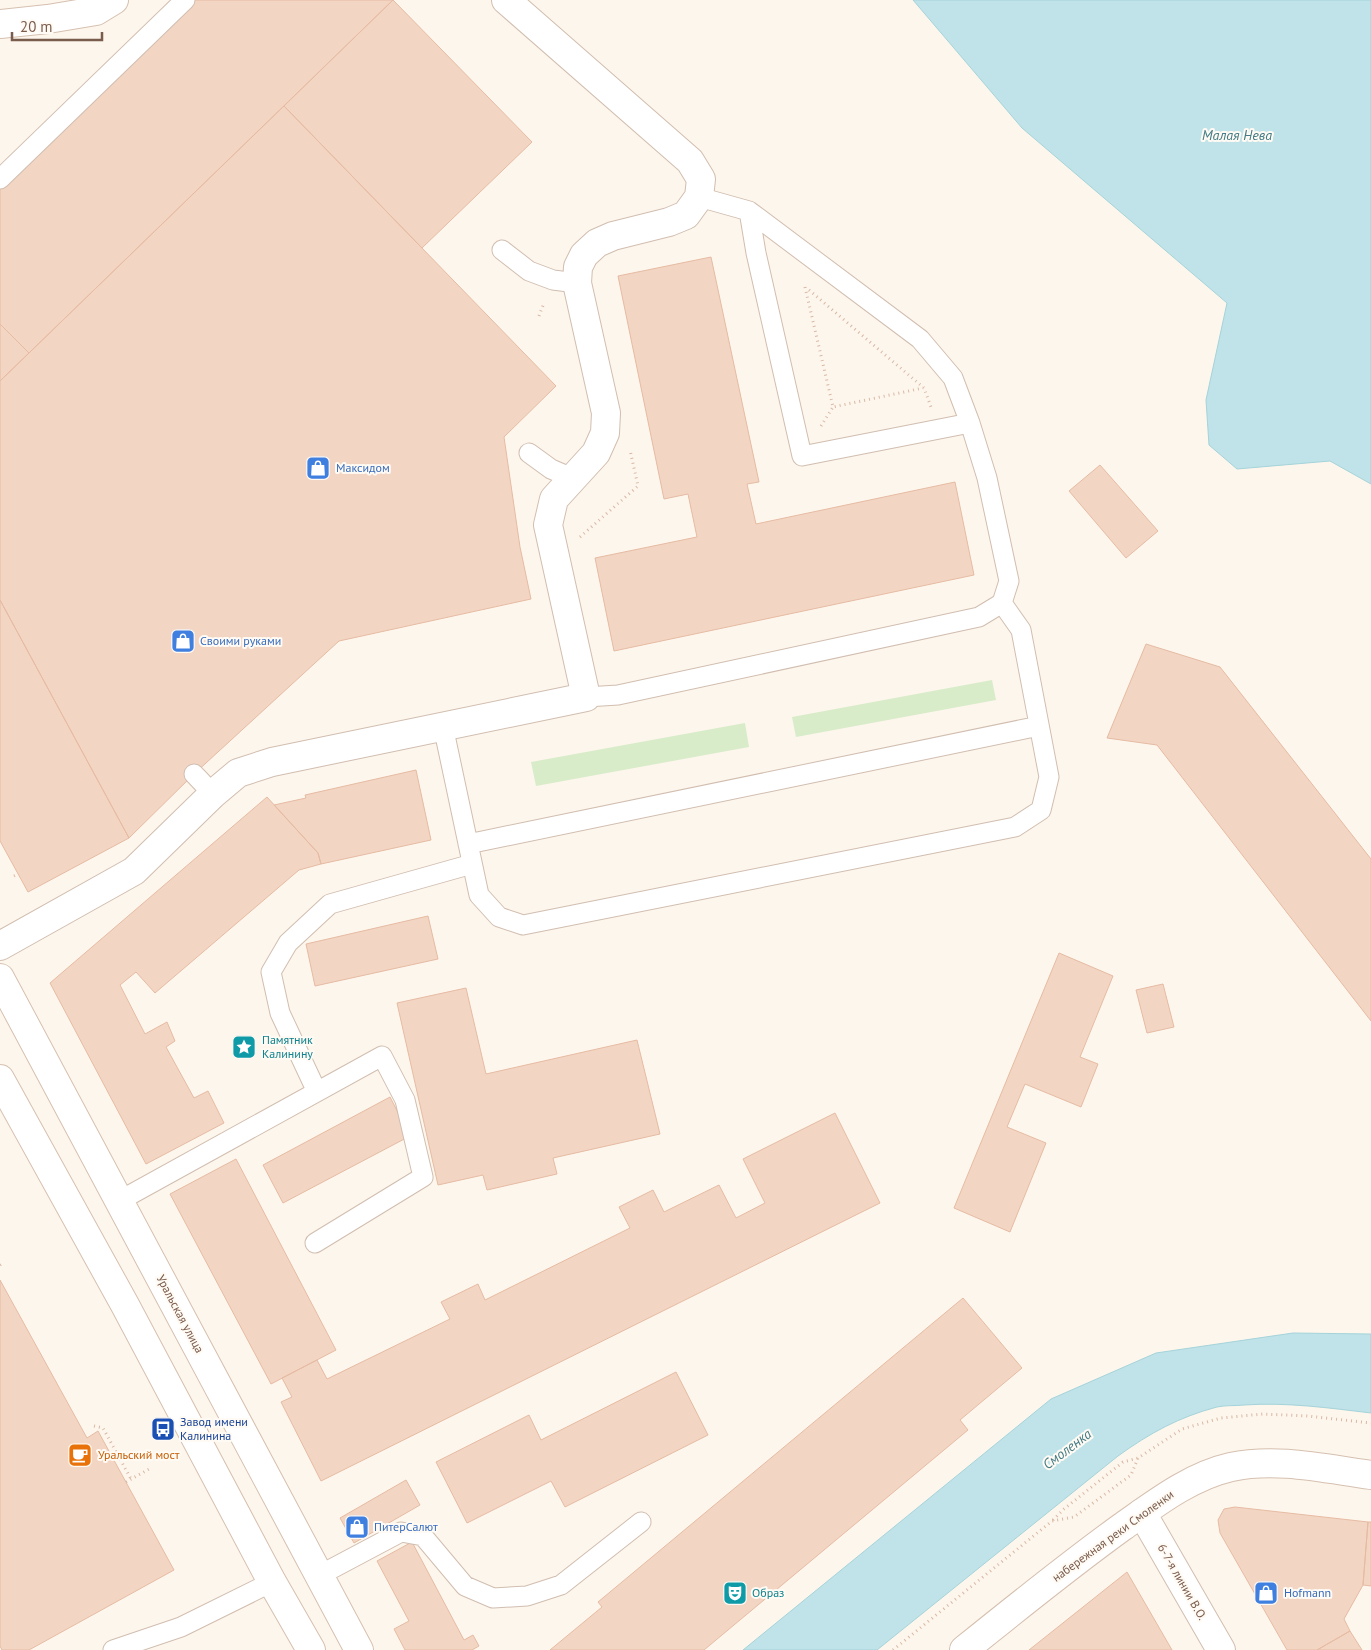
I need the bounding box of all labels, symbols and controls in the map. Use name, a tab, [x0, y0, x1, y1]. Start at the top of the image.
scale bar	[12, 10, 102, 42]
text: 20 m	[20, 17, 53, 36]
water label: Малая Нева	[1202, 126, 1272, 144]
shop icon: Максидом	[305, 455, 331, 481]
place label: Максидом	[336, 460, 390, 475]
shop icon: Своими руками	[170, 628, 196, 654]
place label: Своими руками	[200, 633, 281, 648]
place label: Памятник Калинину	[262, 1032, 313, 1061]
place icon: Памятник Калинину	[231, 1034, 257, 1060]
street label: Уральская улица	[154, 1272, 207, 1355]
place label: Завод имени Калинина	[180, 1414, 248, 1443]
bus stop icon: Завод имени Калинина	[150, 1416, 176, 1442]
water label: Смоленка	[1039, 1425, 1095, 1473]
cafe icon: Уральский мост	[67, 1442, 93, 1468]
place label: Уральский мост	[98, 1447, 180, 1462]
street label: набережная реки Смоленки	[1049, 1486, 1176, 1585]
shop icon: ПитерСалют	[344, 1514, 370, 1540]
place label: ПитерСалют	[374, 1519, 438, 1534]
street label: 6-7-я линии В.О.	[1155, 1541, 1210, 1622]
theatre icon: Образ	[722, 1580, 748, 1606]
shop icon: Hofmann	[1253, 1580, 1279, 1606]
place label: Образ	[752, 1585, 784, 1600]
place label: Hofmann	[1284, 1585, 1331, 1600]

